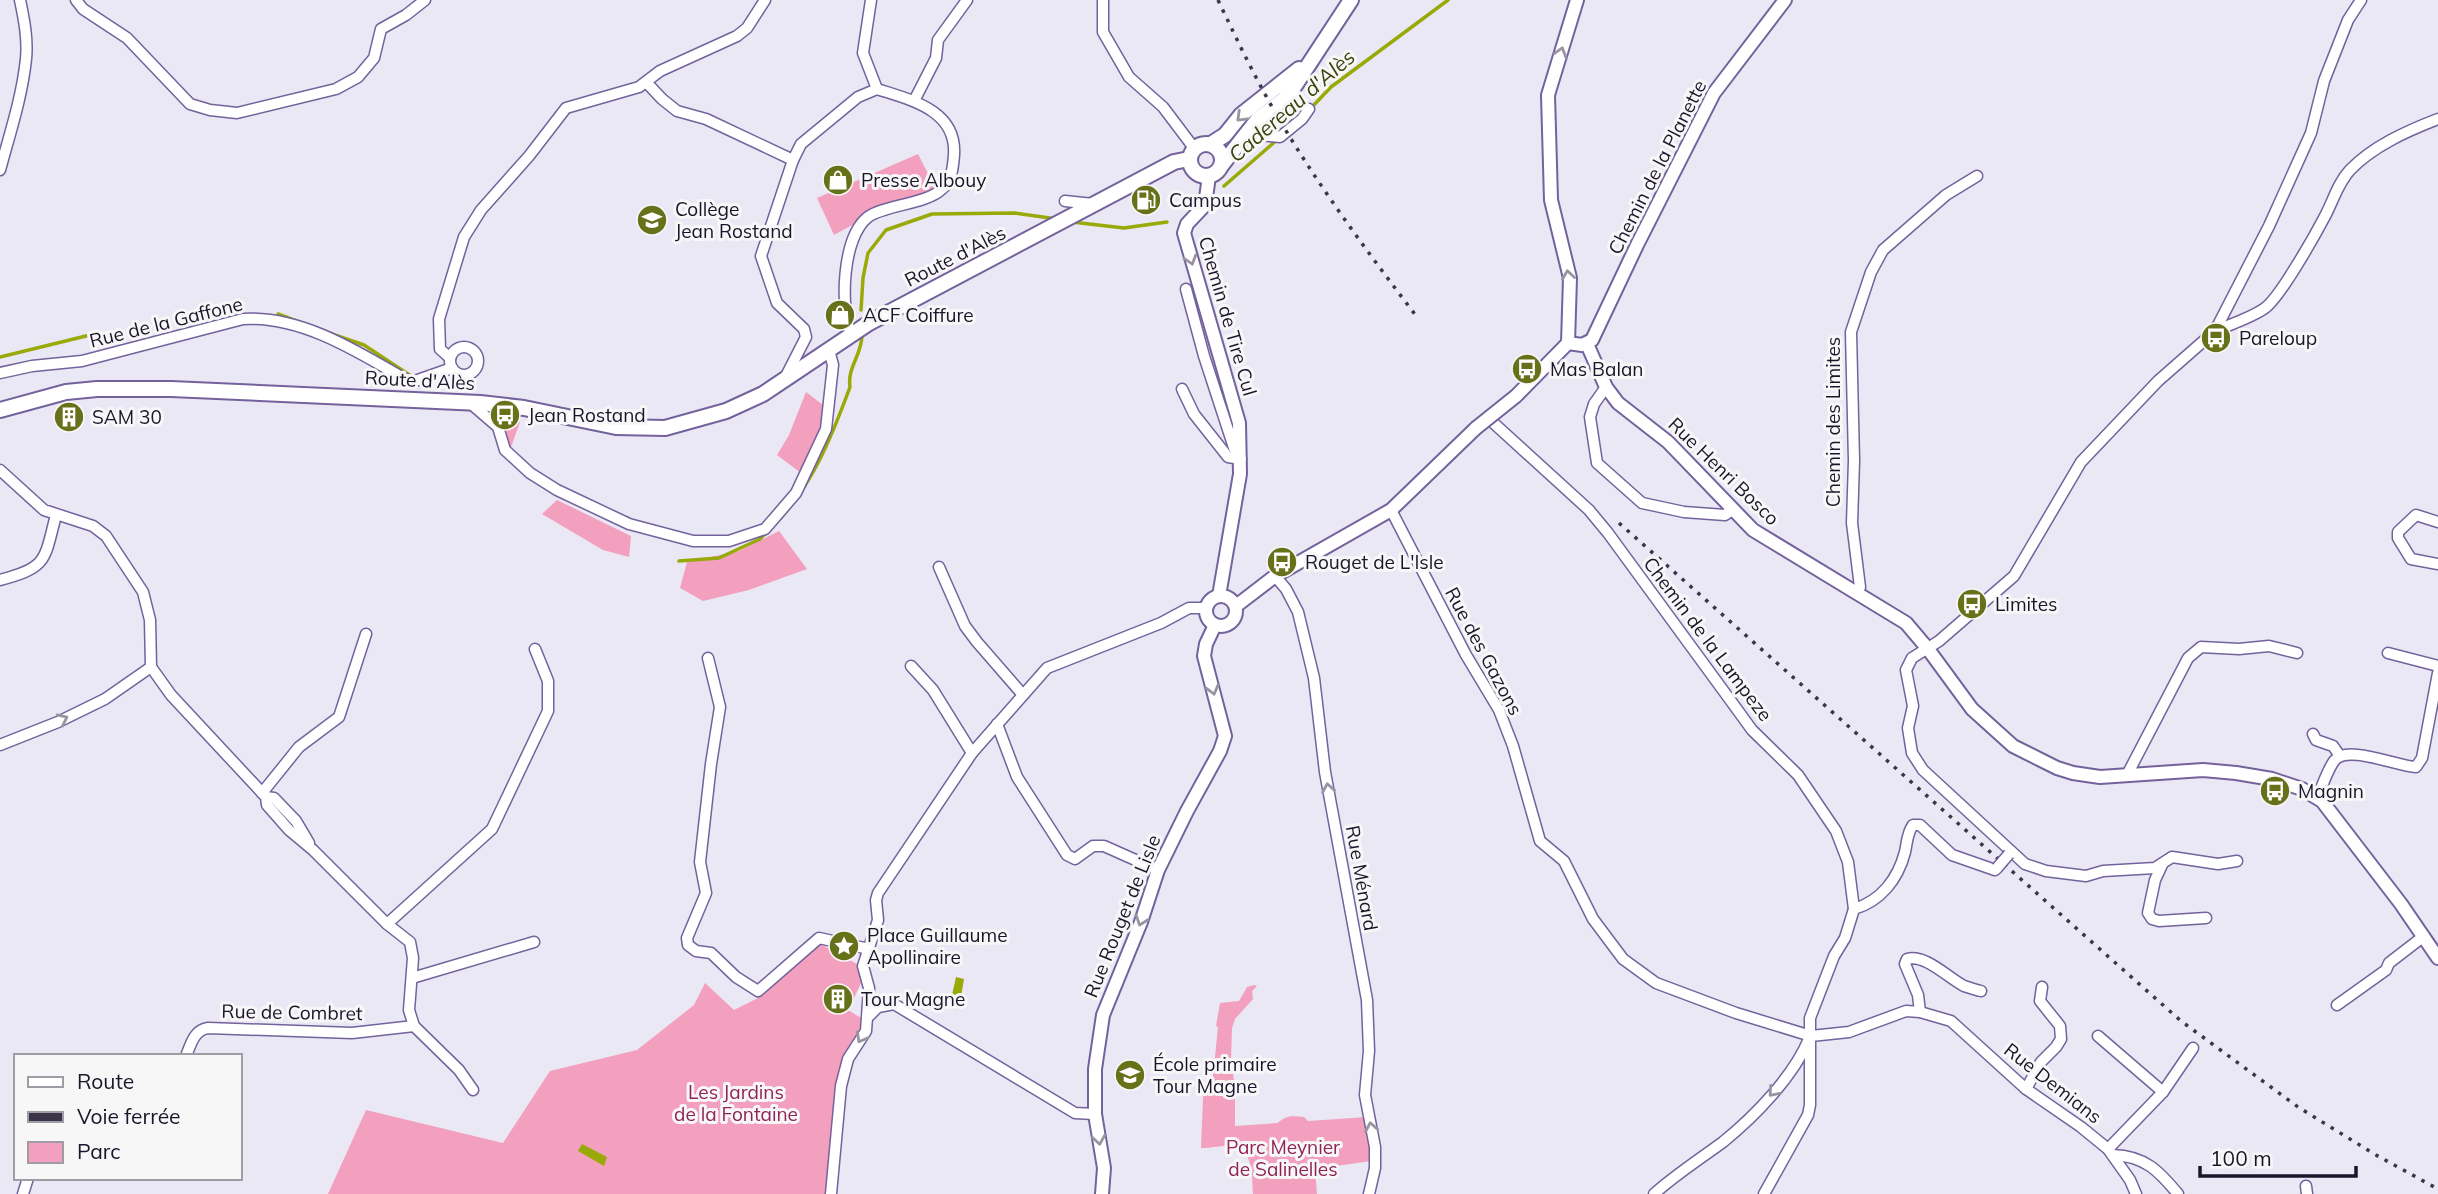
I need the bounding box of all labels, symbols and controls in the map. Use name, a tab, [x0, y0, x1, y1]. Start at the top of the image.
water label: Cadereau d'Alès	[1223, 43, 1360, 167]
one-way arrow	[1553, 46, 1568, 58]
street label: Chemin de la Planette	[1603, 76, 1711, 258]
one-way arrow	[1237, 109, 1250, 122]
shop icon: Presse Albouy	[821, 163, 855, 197]
place label: Presse Albouy	[861, 168, 986, 192]
fuel station icon: Campus	[1129, 183, 1163, 217]
place label: Campus	[1169, 188, 1242, 212]
place label: Collège Jean Rostand	[675, 197, 793, 243]
school or university icon: Collège Jean Rostand	[635, 203, 669, 237]
street label: Route d'Alès	[900, 220, 1010, 292]
street label: Chemin de Tire Cul	[1194, 233, 1262, 399]
one-way arrow	[1182, 253, 1197, 265]
one-way arrow	[1561, 269, 1576, 281]
street label: Rue de la Gaffone	[87, 291, 245, 353]
shop icon: ACF Coiffure	[823, 298, 857, 332]
place label: ACF Coiffure	[863, 303, 974, 327]
bus stop icon: Pareloup	[2199, 321, 2233, 355]
place label: Pareloup	[2239, 326, 2317, 350]
street label: Chemin des Limites	[1821, 337, 1845, 507]
bus stop icon: Mas Balan	[1510, 352, 1544, 386]
place label: Mas Balan	[1550, 357, 1643, 381]
street label: Route d'Alès	[364, 365, 476, 395]
bus stop icon: Jean Rostand	[488, 398, 522, 432]
building icon: SAM 30	[52, 400, 86, 434]
place label: Jean Rostand	[528, 403, 646, 427]
place label: SAM 30	[92, 405, 162, 429]
street label: Rue Henri Bosco	[1663, 412, 1785, 530]
bus stop icon: Rouget de L'Isle	[1265, 545, 1299, 579]
place label: Rouget de L'Isle	[1305, 550, 1444, 574]
street label: Chemin de la Lampeze	[1638, 552, 1778, 726]
street label: Rue des Gazons	[1440, 583, 1528, 719]
bus stop icon: Limites	[1955, 587, 1989, 621]
place label: Limites	[1995, 592, 2057, 616]
one-way arrow	[1205, 684, 1219, 696]
one-way arrow	[56, 713, 68, 727]
bus stop icon: Magnin	[2258, 774, 2292, 808]
place label: Magnin	[2298, 779, 2364, 803]
one-way arrow	[1321, 782, 1336, 794]
street label: Rue Ménard	[1341, 823, 1383, 933]
street label: Rue Rouget de Lisle	[1078, 831, 1166, 1001]
one-way arrow	[1135, 915, 1149, 927]
place label: Place Guillaume Apollinaire	[867, 923, 1008, 969]
place icon: Place Guillaume Apollinaire	[827, 929, 861, 963]
building icon: Tour Magne	[821, 982, 855, 1016]
place label: Tour Magne	[861, 987, 965, 1011]
street label: Rue de Combret	[221, 999, 363, 1025]
one-way arrow	[855, 1031, 869, 1043]
street label: Rue Demians	[1999, 1037, 2107, 1129]
place label: École primaire Tour Magne	[1153, 1052, 1277, 1098]
legend	[14, 1054, 242, 1180]
school or university icon: École primaire Tour Magne	[1113, 1058, 1147, 1092]
text: Route	[77, 1068, 134, 1094]
park label: Les Jardins de la Fontaine	[674, 1080, 798, 1126]
one-way arrow	[1769, 1083, 1781, 1096]
text: Voie ferrée	[77, 1103, 181, 1129]
one-way arrow	[1364, 1121, 1379, 1133]
one-way arrow	[1092, 1134, 1107, 1146]
scale bar	[2200, 1134, 2356, 1178]
park label: Parc Meynier de Salinelles	[1226, 1135, 1340, 1181]
text: Parc	[77, 1138, 121, 1164]
text: 100 m	[2210, 1145, 2272, 1171]

